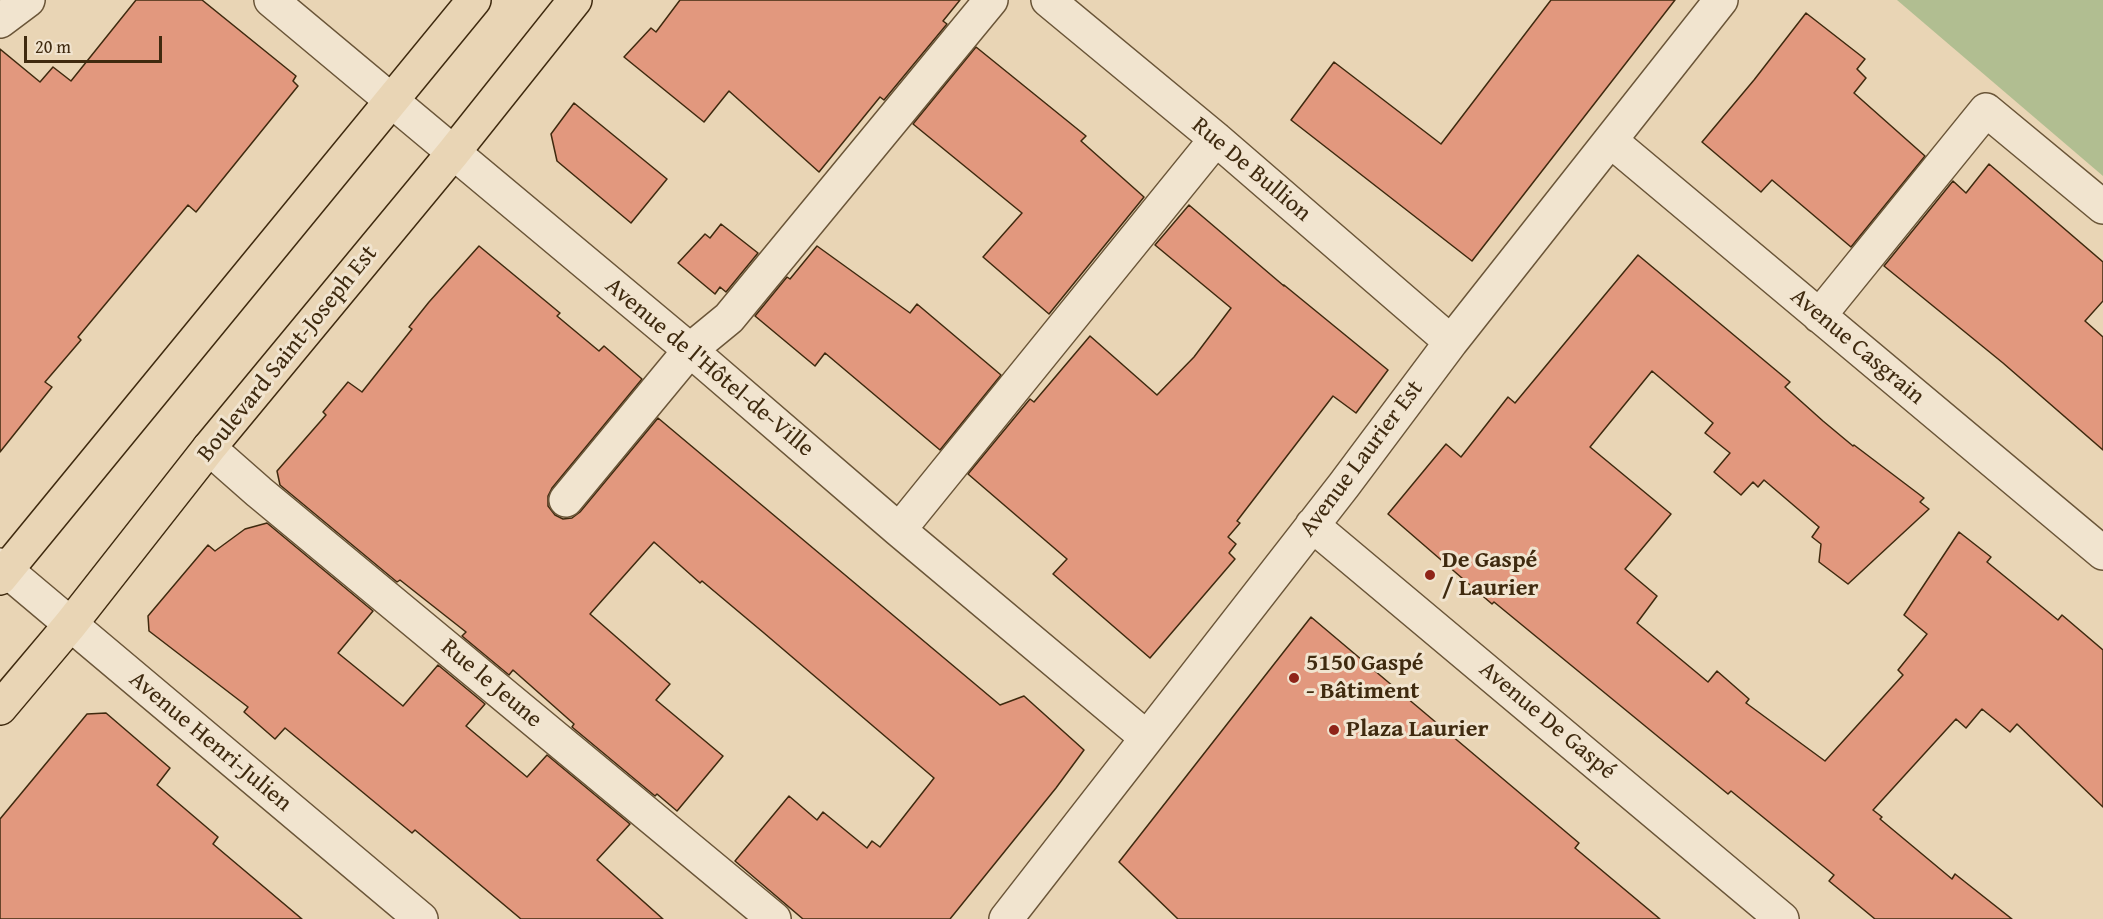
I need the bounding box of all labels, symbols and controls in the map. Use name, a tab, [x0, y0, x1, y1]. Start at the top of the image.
scale bar	[27, 24, 165, 62]
text: 20 m	[35, 33, 71, 60]
street label: Rue De Bullion	[1185, 112, 1317, 228]
street label: Boulevard Saint-Joseph Est	[192, 240, 384, 468]
street label: Avenue de l'Hôtel-de-Ville	[599, 272, 819, 464]
street label: Avenue Casgrain	[1784, 283, 1930, 411]
street label: Avenue Laurier Est	[1294, 375, 1430, 543]
place label: De Gaspé / Laurier	[1442, 547, 1539, 603]
marker: De Gaspé / Laurier	[1423, 568, 1437, 582]
street label: Rue le Jeune	[435, 633, 547, 735]
place label: 5150 Gaspé - Bâtiment	[1306, 650, 1424, 706]
street label: Avenue De Gaspé	[1473, 656, 1621, 786]
street label: Avenue Henri-Julien	[123, 666, 297, 818]
marker: 5150 Gaspé - Bâtiment	[1287, 671, 1301, 685]
place label: Plaza Laurier	[1346, 716, 1489, 744]
marker: Plaza Laurier	[1327, 723, 1341, 737]

